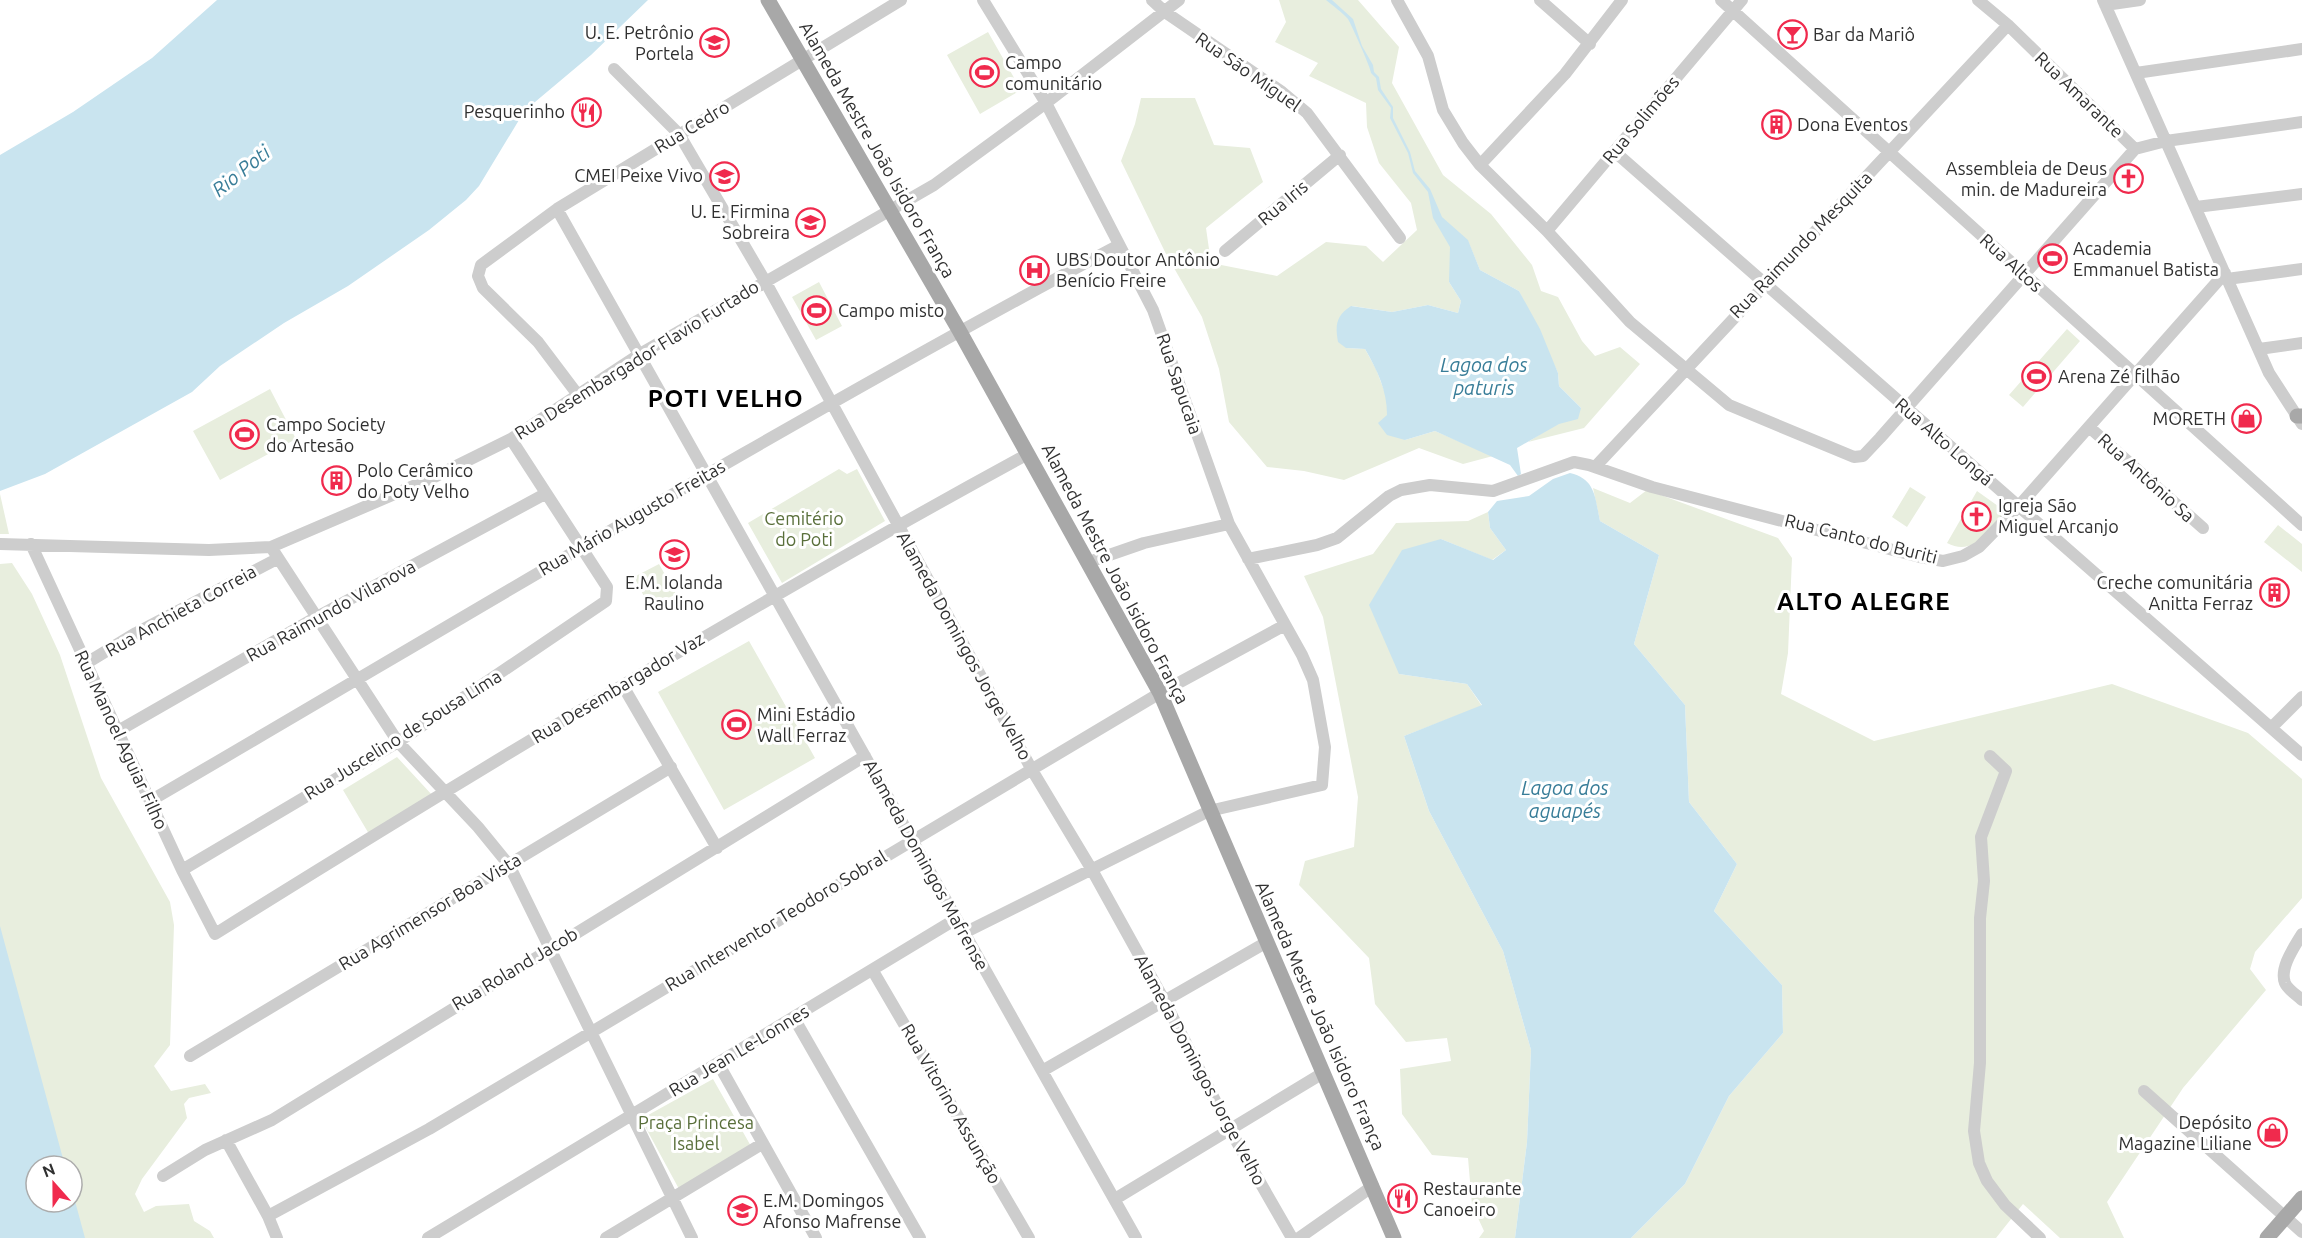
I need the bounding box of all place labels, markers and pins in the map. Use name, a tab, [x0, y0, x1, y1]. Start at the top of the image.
bar icon: Bar da Mariô	[1776, 19, 1808, 51]
place label: U. E. Petrônio Portela	[585, 22, 694, 63]
place label: Bar da Mariô	[1813, 24, 1915, 44]
school or university icon: U. E. Petrônio Portela	[699, 27, 731, 59]
place label: Campo comunitário	[1005, 52, 1102, 93]
sports icon: Campo comunitário	[968, 57, 1000, 89]
restaurant icon: Pesquerinho	[570, 96, 602, 128]
place label: Pesquerinho	[464, 101, 565, 121]
building icon: Dona Eventos	[1760, 109, 1792, 141]
place label: Dona Eventos	[1797, 114, 1908, 134]
place label: Assembleia de Deus min. de Madureira	[1946, 158, 2107, 199]
school or university icon: CMEI Peixe Vivo	[708, 160, 740, 192]
church icon: Assembleia de Deus min. de Madureira	[2112, 163, 2144, 195]
place label: CMEI Peixe Vivo	[574, 165, 703, 185]
place label: U. E. Firmina Sobreira	[691, 201, 790, 242]
school or university icon: U. E. Firmina Sobreira	[795, 206, 827, 238]
place label: Academia Emmanuel Batista	[2073, 238, 2219, 279]
sports icon: Academia Emmanuel Batista	[2036, 243, 2068, 275]
place label: UBS Doutor Antônio Benício Freire	[1056, 249, 1220, 290]
hospital icon: UBS Doutor Antônio Benício Freire	[1019, 254, 1051, 286]
sports icon: Campo misto	[801, 295, 833, 327]
place label: Campo misto	[838, 300, 944, 320]
sports icon: Arena Zé filhão	[2021, 361, 2053, 393]
place label: Arena Zé filhão	[2058, 366, 2180, 386]
shop icon: MORETH	[2231, 403, 2263, 435]
place label: MORETH	[2153, 408, 2226, 428]
place label: Campo Society do Artesão	[266, 414, 386, 455]
sports icon: Campo Society do Artesão	[229, 419, 261, 451]
place label: Polo Cerâmico do Poty Velho	[357, 460, 473, 501]
building icon: Polo Cerâmico do Poty Velho	[320, 465, 352, 497]
place label: Igreja São Miguel Arcanjo	[1998, 495, 2119, 536]
church icon: Igreja São Miguel Arcanjo	[1961, 500, 1993, 532]
school or university icon: E.M. Iolanda Raulino	[658, 538, 690, 570]
place label: E.M. Iolanda Raulino	[625, 572, 723, 613]
place label: Creche comunitária Anitta Ferraz	[2096, 572, 2253, 613]
building icon: Creche comunitária Anitta Ferraz	[2258, 577, 2290, 609]
place label: Mini Estádio Wall Ferraz	[757, 704, 855, 745]
sports icon: Mini Estádio Wall Ferraz	[720, 709, 752, 741]
place label: Depósito Magazine Liliane	[2118, 1112, 2252, 1153]
shop icon: Depósito Magazine Liliane	[2257, 1117, 2289, 1149]
place label: Restaurante Canoeiro	[1423, 1178, 1522, 1219]
restaurant icon: Restaurante Canoeiro	[1386, 1183, 1418, 1215]
place label: E.M. Domingos Afonso Mafrense	[763, 1190, 901, 1231]
school or university icon: E.M. Domingos Afonso Mafrense	[726, 1195, 758, 1227]

